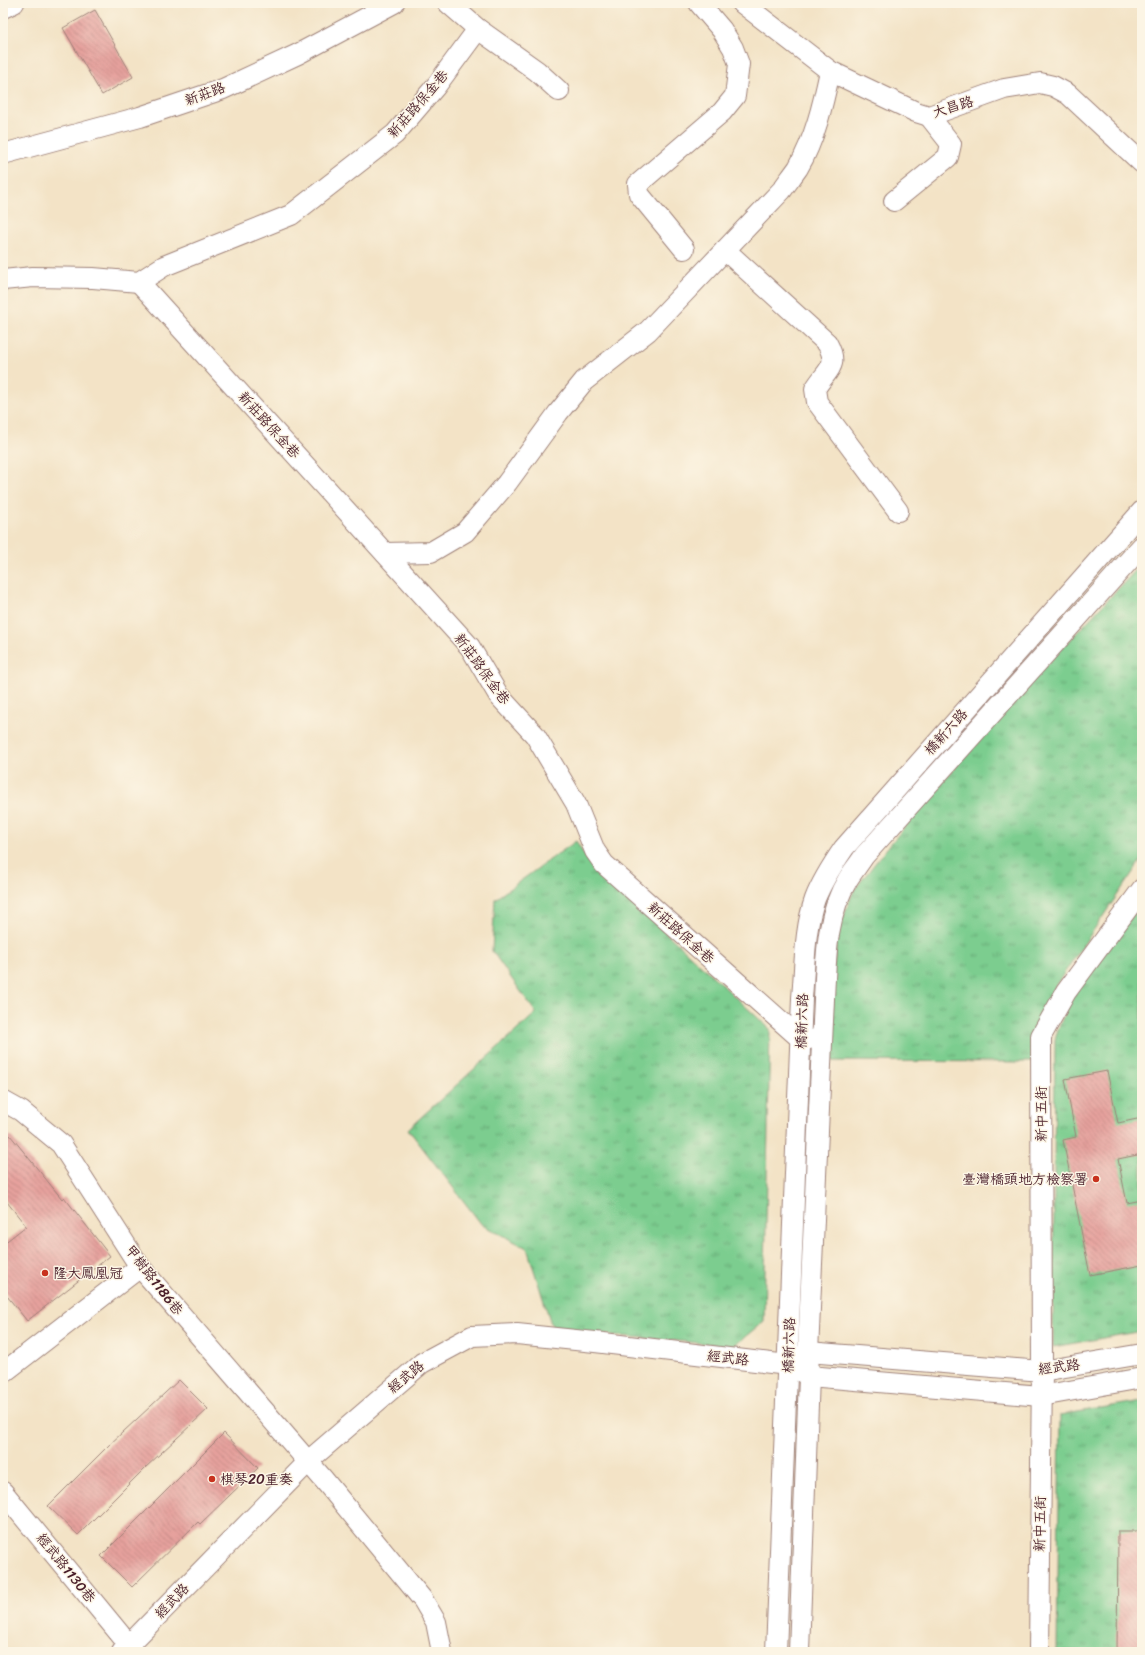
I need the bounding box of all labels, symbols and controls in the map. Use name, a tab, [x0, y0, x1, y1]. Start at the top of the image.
street label: 新莊路保金巷	[381, 63, 456, 144]
street label: 新莊路	[181, 75, 229, 113]
street label: 大昌路	[929, 89, 977, 125]
street label: 新莊路保金巷	[232, 385, 307, 465]
street label: 新莊路保金巷	[447, 628, 517, 711]
street label: 橋新六路	[918, 703, 974, 761]
street label: 新莊路保金巷	[641, 896, 721, 971]
street label: 橋新六路	[789, 993, 815, 1049]
street label: 新中五街	[1029, 1086, 1054, 1142]
place label: 臺灣橋頭地方檢察署	[962, 1167, 1088, 1192]
marker: 臺灣橋頭地方檢察署	[1091, 1174, 1101, 1184]
street label: 甲樹路1186巷	[118, 1239, 190, 1322]
place label: 隆大鳳凰冠	[53, 1261, 123, 1286]
marker: 隆大鳳凰冠	[40, 1268, 50, 1278]
street label: 橋新六路	[776, 1317, 802, 1373]
street label: 經武路	[706, 1343, 750, 1373]
street label: 經武路	[1037, 1352, 1081, 1382]
street label: 經武路	[382, 1354, 430, 1400]
place label: 棋琴20重奏	[220, 1467, 293, 1492]
marker: 棋琴20重奏	[207, 1474, 217, 1484]
street label: 新中五街	[1027, 1496, 1053, 1552]
street label: 經武路1130巷	[30, 1527, 103, 1609]
street label: 經武路	[148, 1577, 196, 1625]

